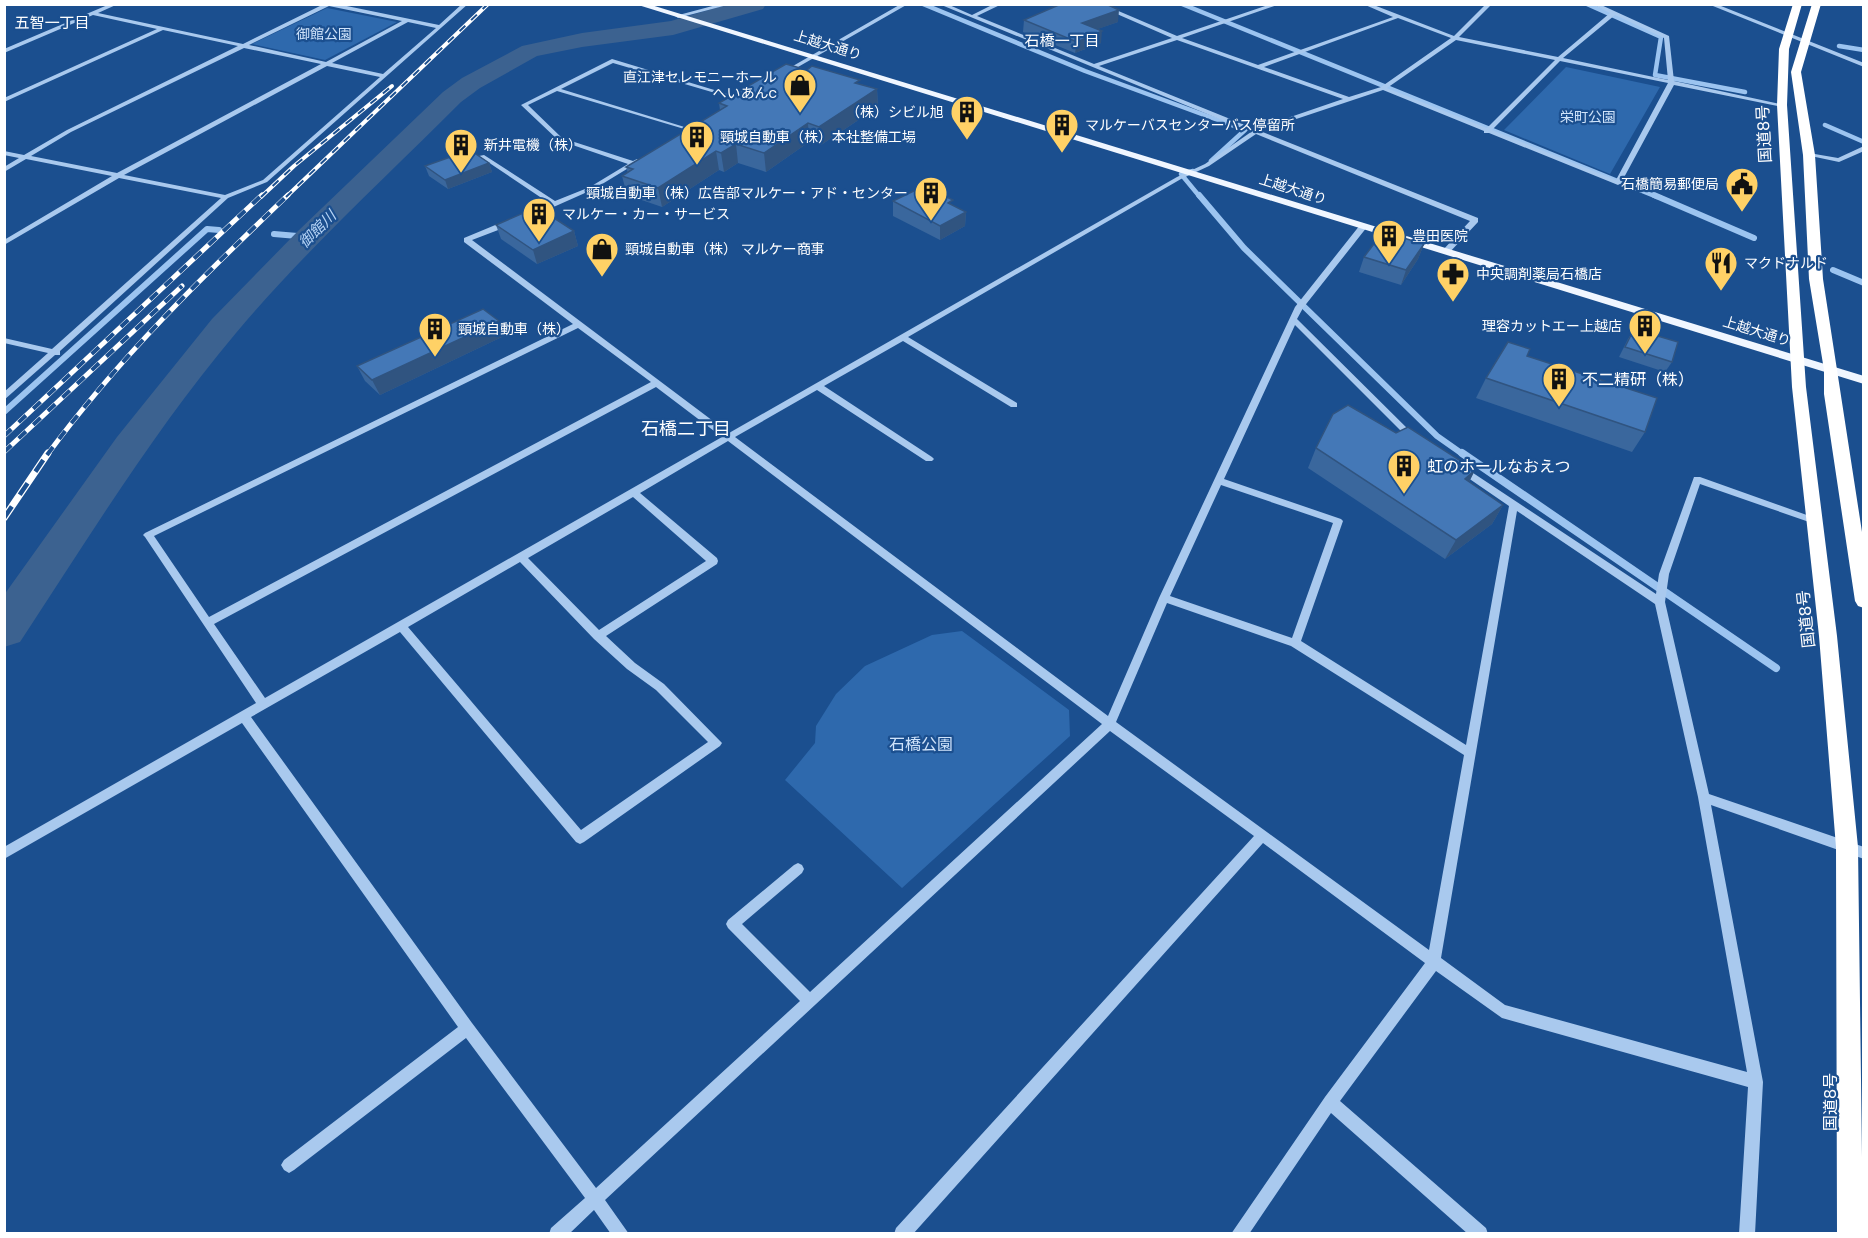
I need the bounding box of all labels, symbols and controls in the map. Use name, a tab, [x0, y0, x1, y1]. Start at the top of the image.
district label: 五智一丁目	[14, 12, 90, 33]
park label: 御館公園	[296, 24, 352, 44]
street label: 上越大通り	[792, 25, 864, 65]
district label: 石橋一丁目	[1024, 30, 1100, 51]
place label: 直江津セレモニーホール へいあんc	[623, 67, 777, 103]
shop icon: 直江津セレモニーホール へいあんc	[782, 67, 818, 114]
building icon: （株）シビル旭	[949, 94, 985, 141]
place label: （株）シビル旭	[846, 102, 944, 122]
street label: 国道8号	[1751, 104, 1777, 164]
building icon: マルケーバスセンターバス停留所	[1044, 107, 1080, 154]
park label: 栄町公園	[1560, 107, 1616, 127]
place label: マルケーバスセンターバス停留所	[1085, 115, 1295, 135]
building icon: 頸城自動車（株）本社整備工場	[679, 119, 715, 166]
building icon: 新井電機（株）	[443, 127, 479, 174]
place label: 頸城自動車（株）本社整備工場	[720, 127, 916, 147]
place label: 新井電機（株）	[484, 135, 582, 155]
public building icon: 石橋簡易郵便局	[1724, 166, 1760, 213]
street label: 上越大通り	[1257, 169, 1329, 209]
place label: 石橋簡易郵便局	[1621, 174, 1719, 194]
building icon: 頸城自動車（株）広告部マルケー・アド・センター	[913, 175, 949, 222]
place label: 頸城自動車（株）広告部マルケー・アド・センター	[586, 183, 908, 203]
building icon: マルケー・カー・サービス	[521, 196, 557, 243]
water label: 御館川	[294, 204, 342, 252]
place label: マルケー・カー・サービス	[562, 204, 730, 224]
building icon: 豊田医院	[1371, 218, 1407, 265]
place label: 豊田医院	[1412, 226, 1468, 246]
shop icon: 頸城自動車（株） マルケー商事	[584, 231, 620, 278]
place label: 頸城自動車（株） マルケー商事	[625, 239, 825, 259]
restaurant icon: マクドナルド	[1703, 245, 1739, 292]
place label: マクドナルド	[1744, 253, 1828, 273]
pharmacy icon: 中央調剤薬局石橋店	[1435, 256, 1471, 303]
place label: 中央調剤薬局石橋店	[1476, 264, 1602, 284]
building icon: 理容カットエー上越店	[1627, 308, 1663, 355]
building icon: 頸城自動車（株）	[417, 311, 453, 358]
street label: 上越大通り	[1721, 311, 1793, 351]
place label: 理容カットエー上越店	[1482, 316, 1622, 336]
place label: 頸城自動車（株）	[458, 319, 570, 339]
building icon: 不二精研（株）	[1541, 361, 1577, 408]
place label: 不二精研（株）	[1582, 368, 1694, 391]
district label: 石橋二丁目	[641, 416, 731, 441]
building icon: 虹のホールなおえつ	[1386, 448, 1422, 495]
place label: 虹のホールなおえつ	[1427, 455, 1571, 478]
street label: 国道8号	[1792, 589, 1820, 649]
park label: 石橋公園	[889, 733, 953, 756]
street label: 国道8号	[1819, 1073, 1842, 1131]

